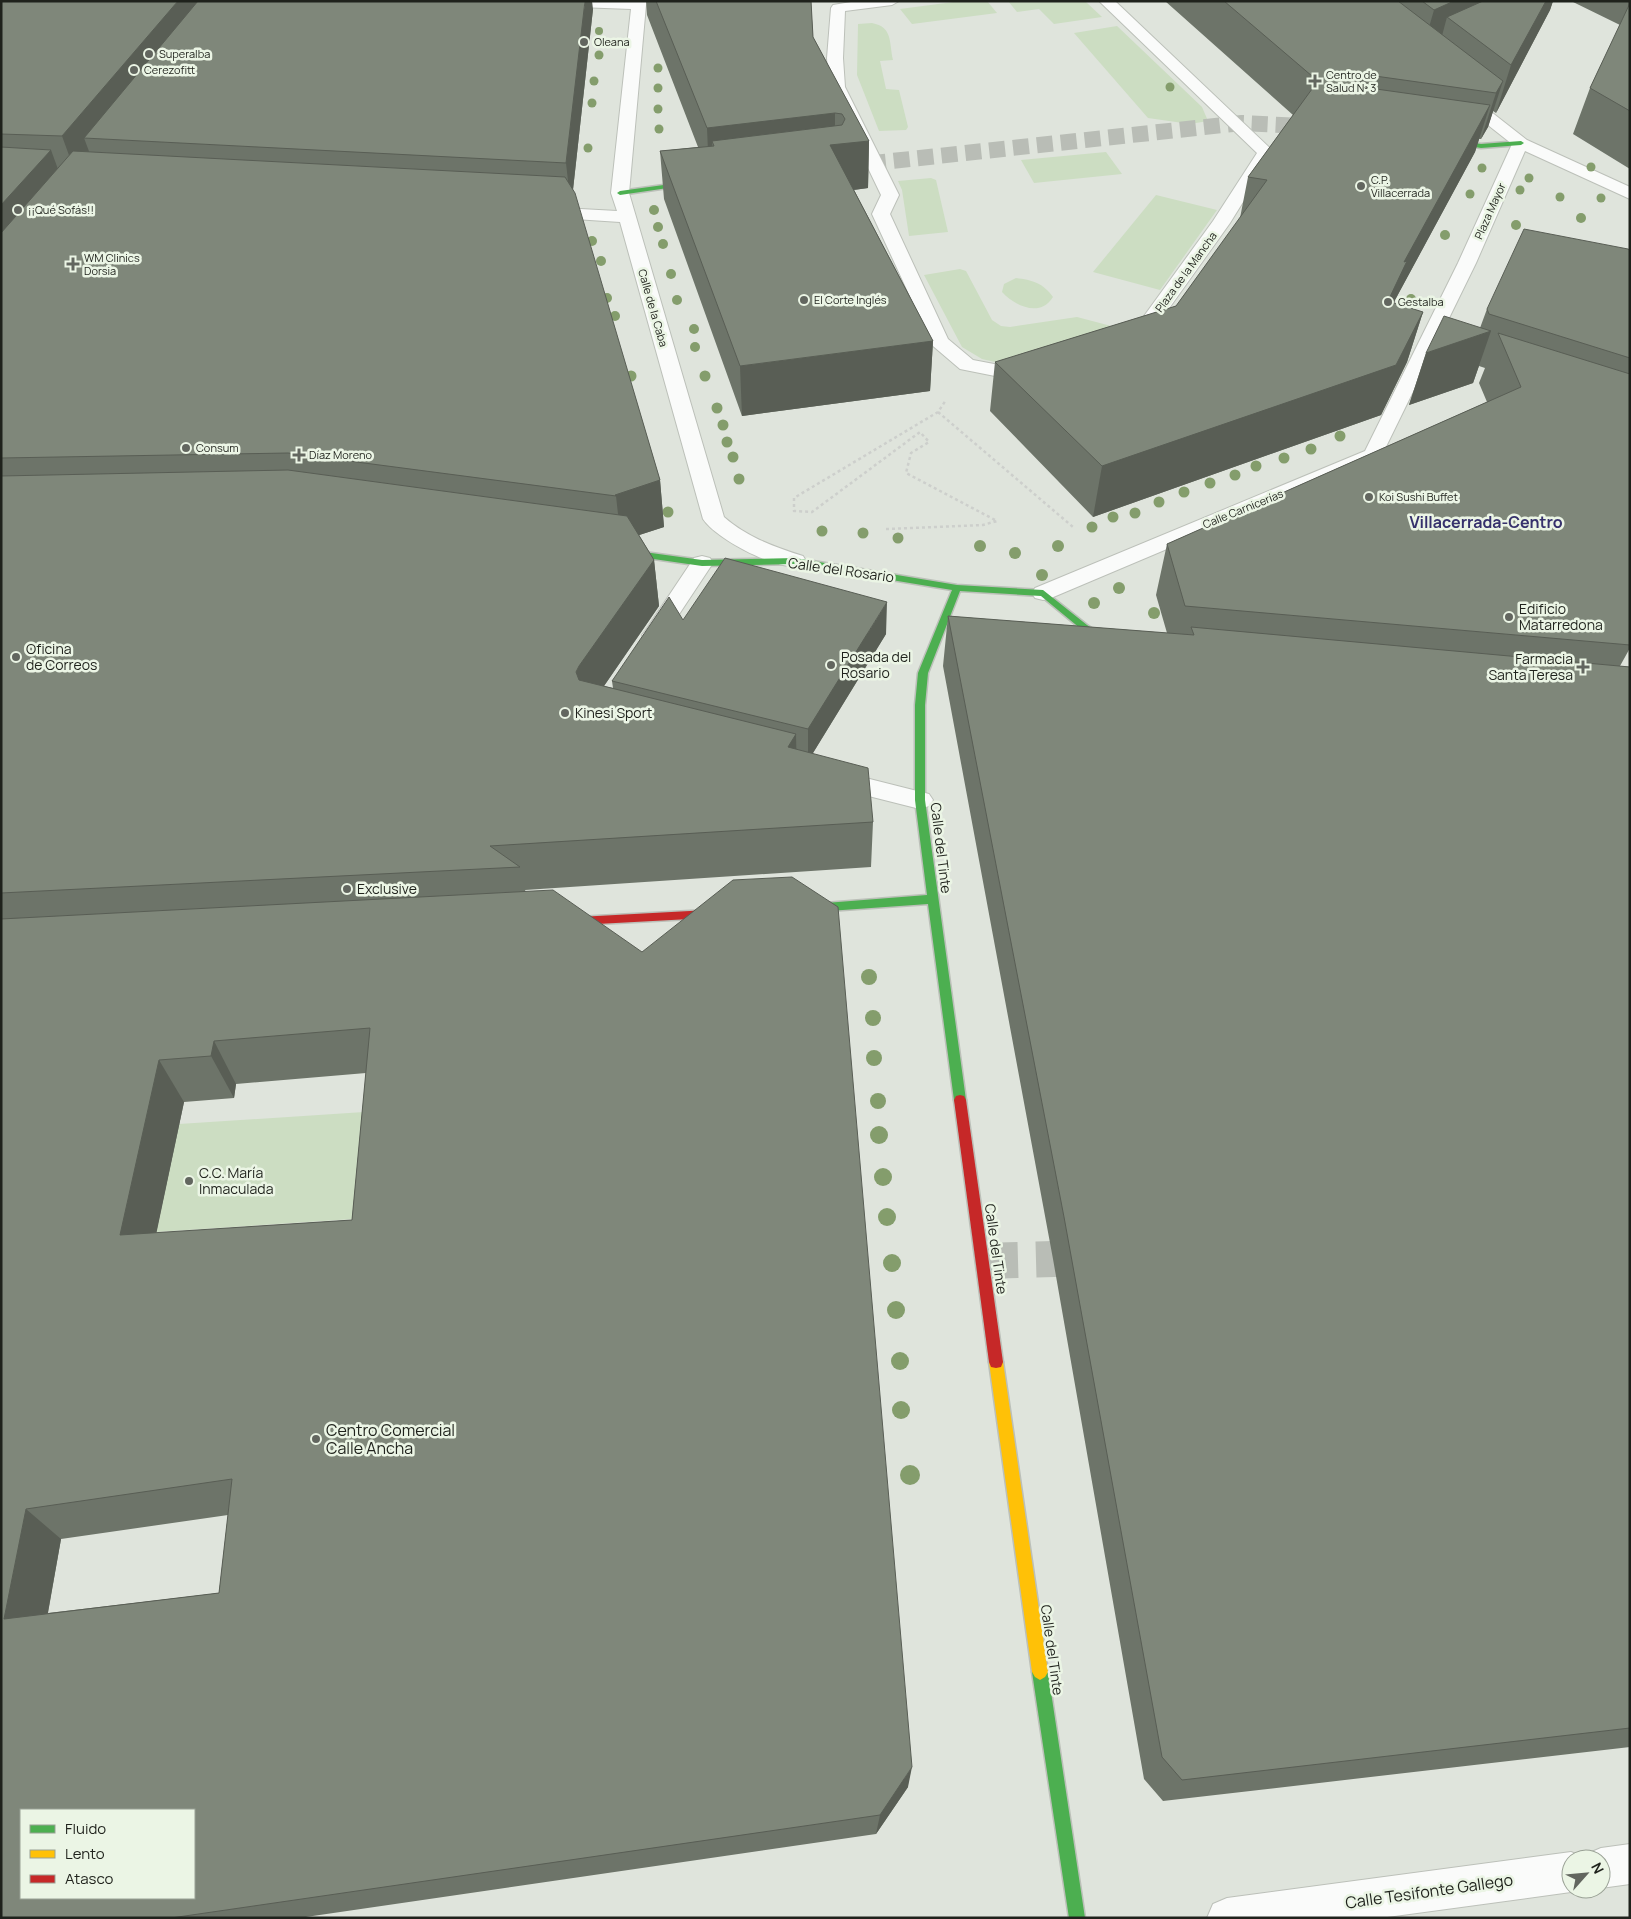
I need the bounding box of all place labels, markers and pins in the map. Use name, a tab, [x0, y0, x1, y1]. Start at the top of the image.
place label: Oleana	[594, 34, 630, 49]
marker: Oleana	[578, 36, 590, 48]
place label: Superalba	[159, 46, 210, 61]
marker: Superalba	[143, 48, 155, 60]
place label: Cerezofitt	[144, 62, 195, 77]
marker: Cerezofitt	[128, 64, 140, 76]
place label: Centro de Salud Nº 3	[1326, 67, 1377, 95]
marker: Centro de Salud Nº 3	[1308, 74, 1322, 88]
place label: C.P. Villacerrada	[1371, 172, 1430, 200]
marker: C.P. Villacerrada	[1355, 180, 1367, 192]
place label: ¡¡Qué Sofás!!	[28, 202, 94, 217]
marker: ¡¡Qué Sofás!!	[12, 204, 24, 216]
place label: WM Clinics Dorsia	[84, 250, 140, 278]
marker: WM Clinics Dorsia	[66, 257, 80, 271]
place label: El Corte Inglés	[814, 292, 887, 307]
marker: El Corte Inglés	[798, 294, 810, 306]
place label: Gestalba	[1398, 294, 1444, 309]
marker: Gestalba	[1382, 296, 1394, 308]
place label: Consum	[196, 440, 239, 455]
marker: Consum	[180, 442, 192, 454]
place label: Díaz Moreno	[309, 447, 372, 462]
marker: Díaz Moreno	[293, 449, 305, 461]
place label: Koi Sushi Buffet	[1379, 489, 1458, 504]
marker: Koi Sushi Buffet	[1363, 491, 1375, 503]
place label: Edificio Matarredona	[1519, 599, 1603, 634]
marker: Edificio Matarredona	[1503, 611, 1515, 623]
place label: Oficina de Correos	[26, 639, 97, 674]
place label: Posada del Rosario	[841, 647, 911, 682]
place label: Farmacia Santa Teresa	[1488, 649, 1573, 684]
marker: Oficina de Correos	[10, 651, 22, 663]
marker: Posada del Rosario	[825, 659, 837, 671]
marker: Farmacia Santa Teresa	[1577, 661, 1589, 673]
place label: Kinesi Sport	[575, 703, 653, 722]
marker: Kinesi Sport	[559, 707, 571, 719]
place label: Exclusive	[357, 879, 417, 898]
marker: Exclusive	[341, 883, 353, 895]
place label: C.C. María Inmaculada	[199, 1163, 273, 1198]
marker: C.C. María Inmaculada	[183, 1175, 195, 1187]
place label: Centro Comercial Calle Ancha	[326, 1419, 455, 1459]
marker: Centro Comercial Calle Ancha	[310, 1433, 322, 1445]

